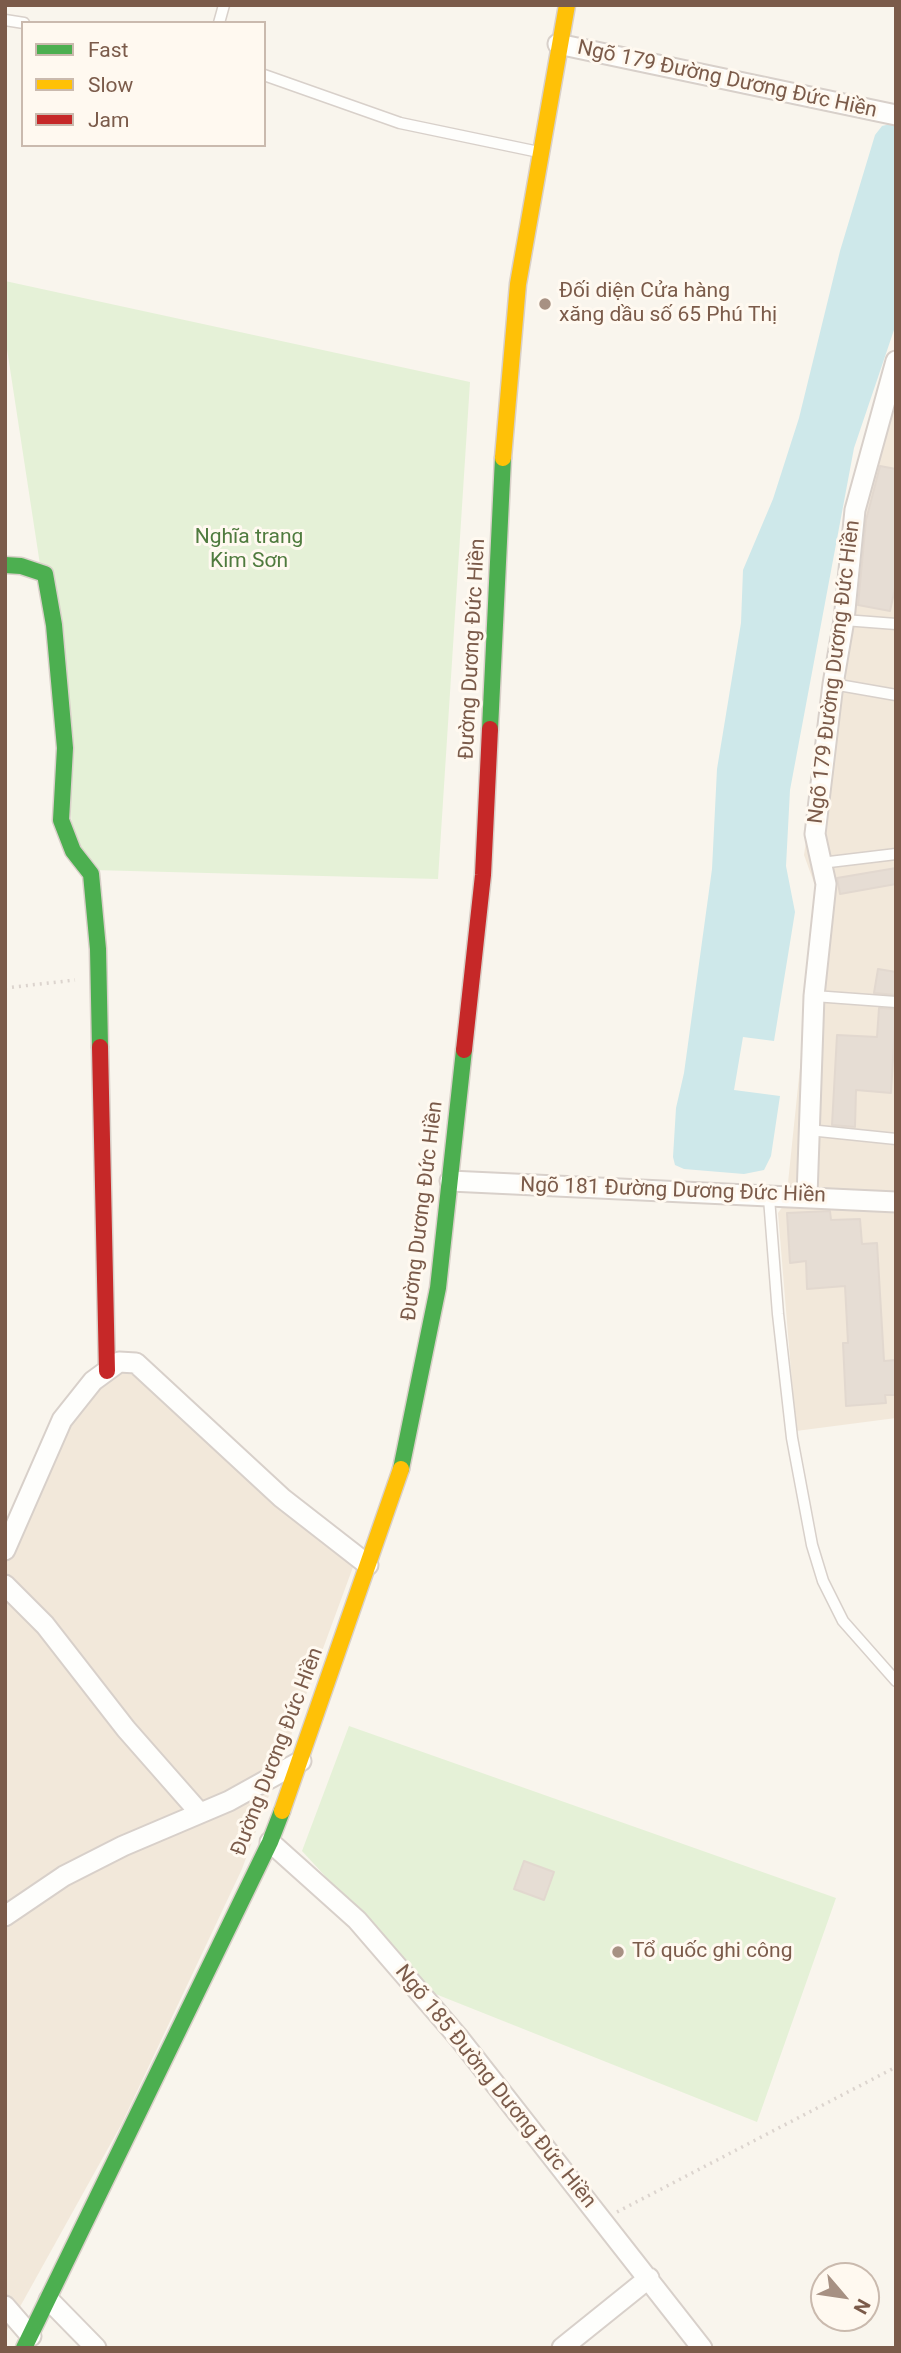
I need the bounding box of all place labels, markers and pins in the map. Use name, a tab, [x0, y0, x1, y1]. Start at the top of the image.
place label: Đối diện Cửa hàng xăng dầu số 65 Phú Thị	[559, 279, 777, 329]
marker: Đối diện Cửa hàng xăng dầu số 65 Phú Thị	[537, 296, 553, 312]
place label: Tổ quốc ghi công	[632, 1939, 792, 1965]
marker: Tổ quốc ghi công	[610, 1944, 626, 1960]

